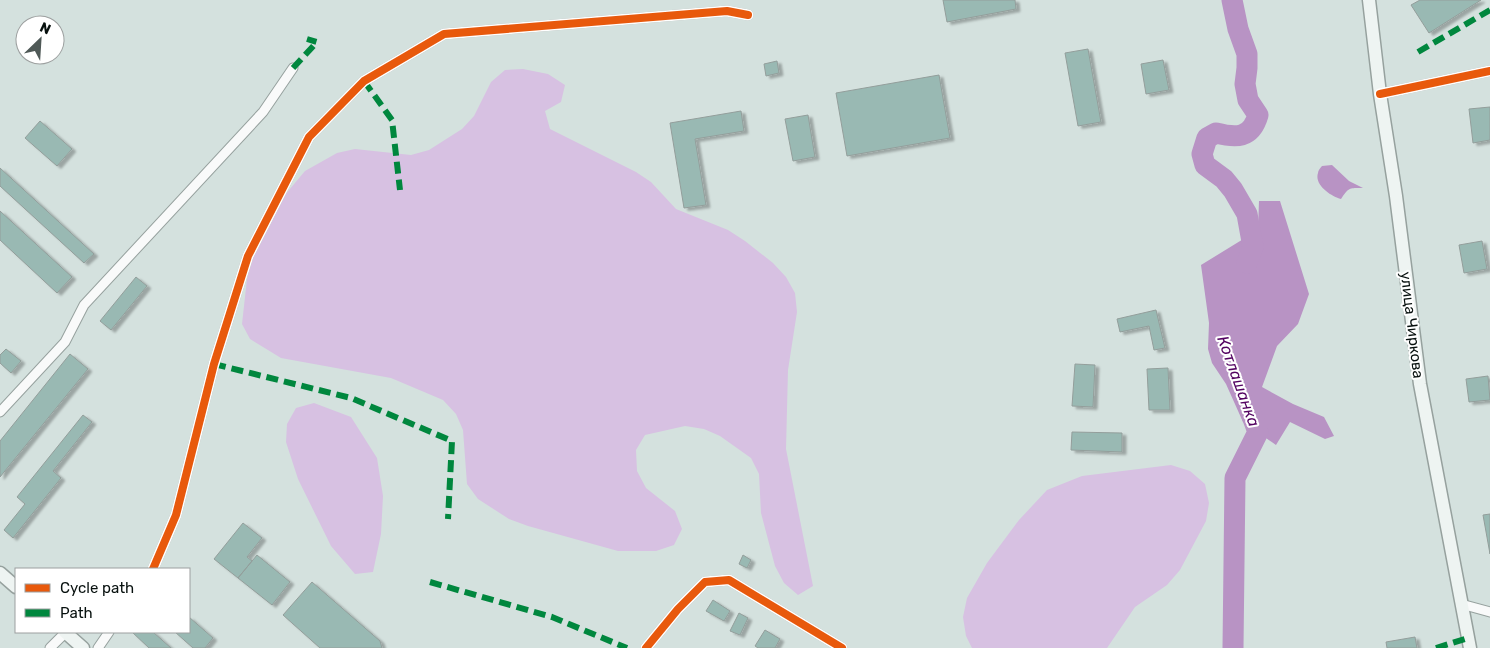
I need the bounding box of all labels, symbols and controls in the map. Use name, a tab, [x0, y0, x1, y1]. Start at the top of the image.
north arrow	[15, 15, 65, 65]
text: N	[37, 19, 53, 39]
street label: улица Чиркова	[1397, 270, 1427, 380]
water label: Котлашанка	[1213, 333, 1264, 429]
legend	[15, 568, 190, 633]
text: Cycle path	[60, 579, 134, 597]
text: Path	[60, 604, 93, 622]

